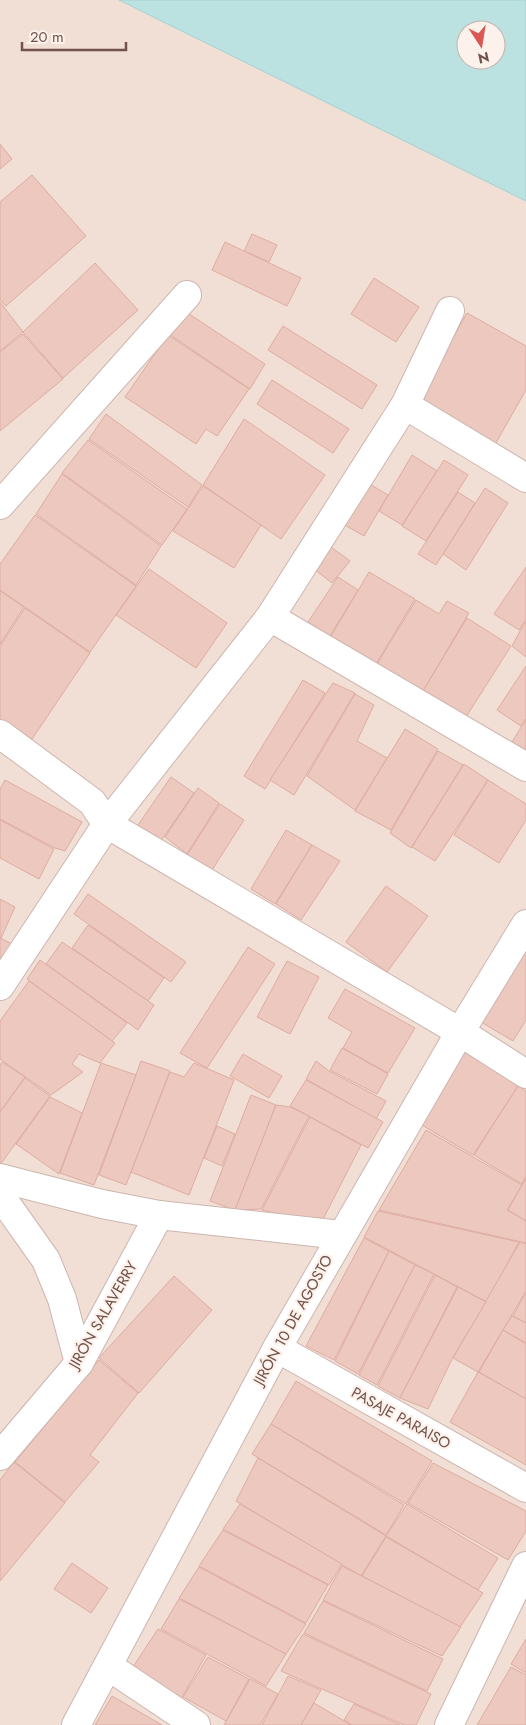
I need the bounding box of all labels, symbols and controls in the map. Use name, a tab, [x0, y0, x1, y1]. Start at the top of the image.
scale bar	[22, 20, 126, 52]
north arrow	[456, 20, 506, 70]
text: 20 m	[30, 26, 64, 48]
text: N	[476, 47, 491, 69]
street label: JIRÓN 10 DE AGOSTO	[247, 1251, 338, 1391]
street label: JIRÓN SALAVERRY	[62, 1257, 143, 1375]
street label: PASAJE PARAISO	[347, 1382, 455, 1455]

